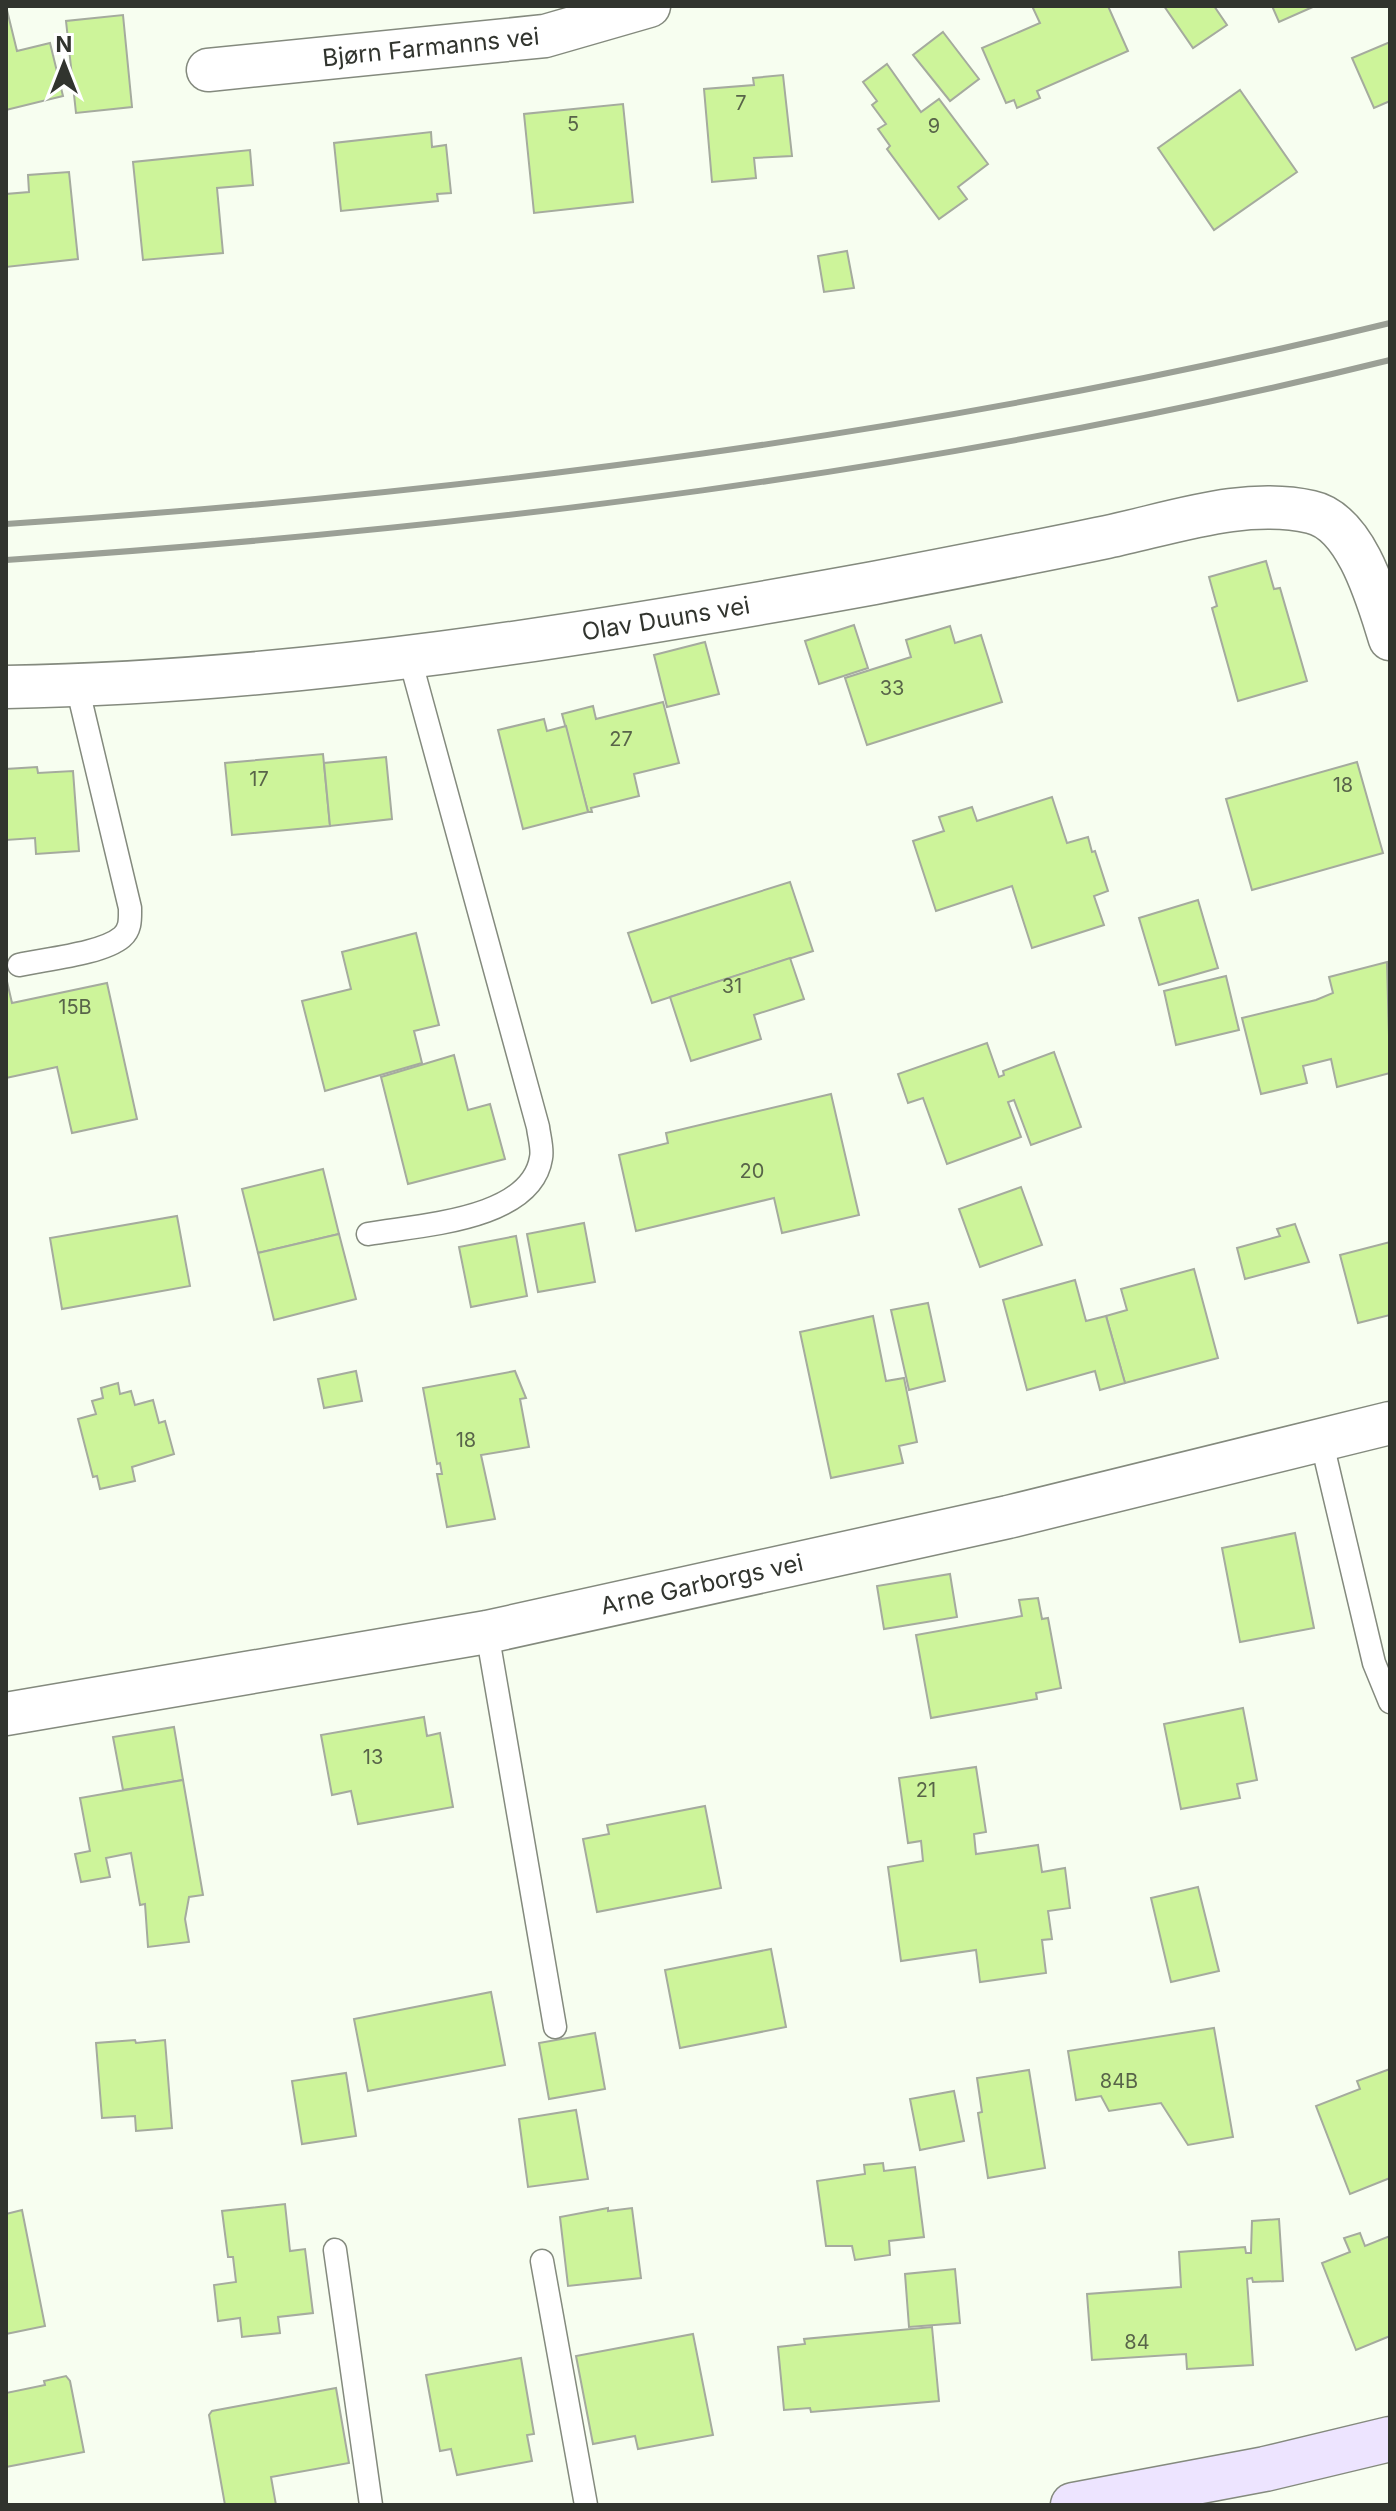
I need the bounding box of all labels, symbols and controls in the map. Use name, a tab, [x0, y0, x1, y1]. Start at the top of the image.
street label: Bjørn Farmanns vei	[321, 22, 541, 72]
north arrow	[24, 24, 104, 104]
text: N	[56, 31, 72, 57]
house number: 7	[735, 91, 747, 115]
house number: 5	[567, 112, 579, 136]
house number: 9	[928, 114, 940, 138]
street label: Olav Duuns vei	[580, 590, 752, 647]
house number: 33	[880, 676, 904, 700]
house number: 27	[609, 727, 633, 751]
house number: 17	[249, 767, 269, 791]
house number: 18	[1333, 773, 1353, 797]
house number: 31	[722, 974, 742, 998]
house number: 15B	[58, 995, 92, 1019]
house number: 20	[740, 1159, 764, 1183]
house number: 18	[456, 1428, 476, 1452]
street label: Arne Garborgs vei	[598, 1548, 806, 1620]
house number: 13	[363, 1745, 383, 1769]
house number: 21	[916, 1778, 936, 1802]
house number: 84B	[1100, 2069, 1138, 2093]
house number: 84	[1124, 2330, 1150, 2354]

